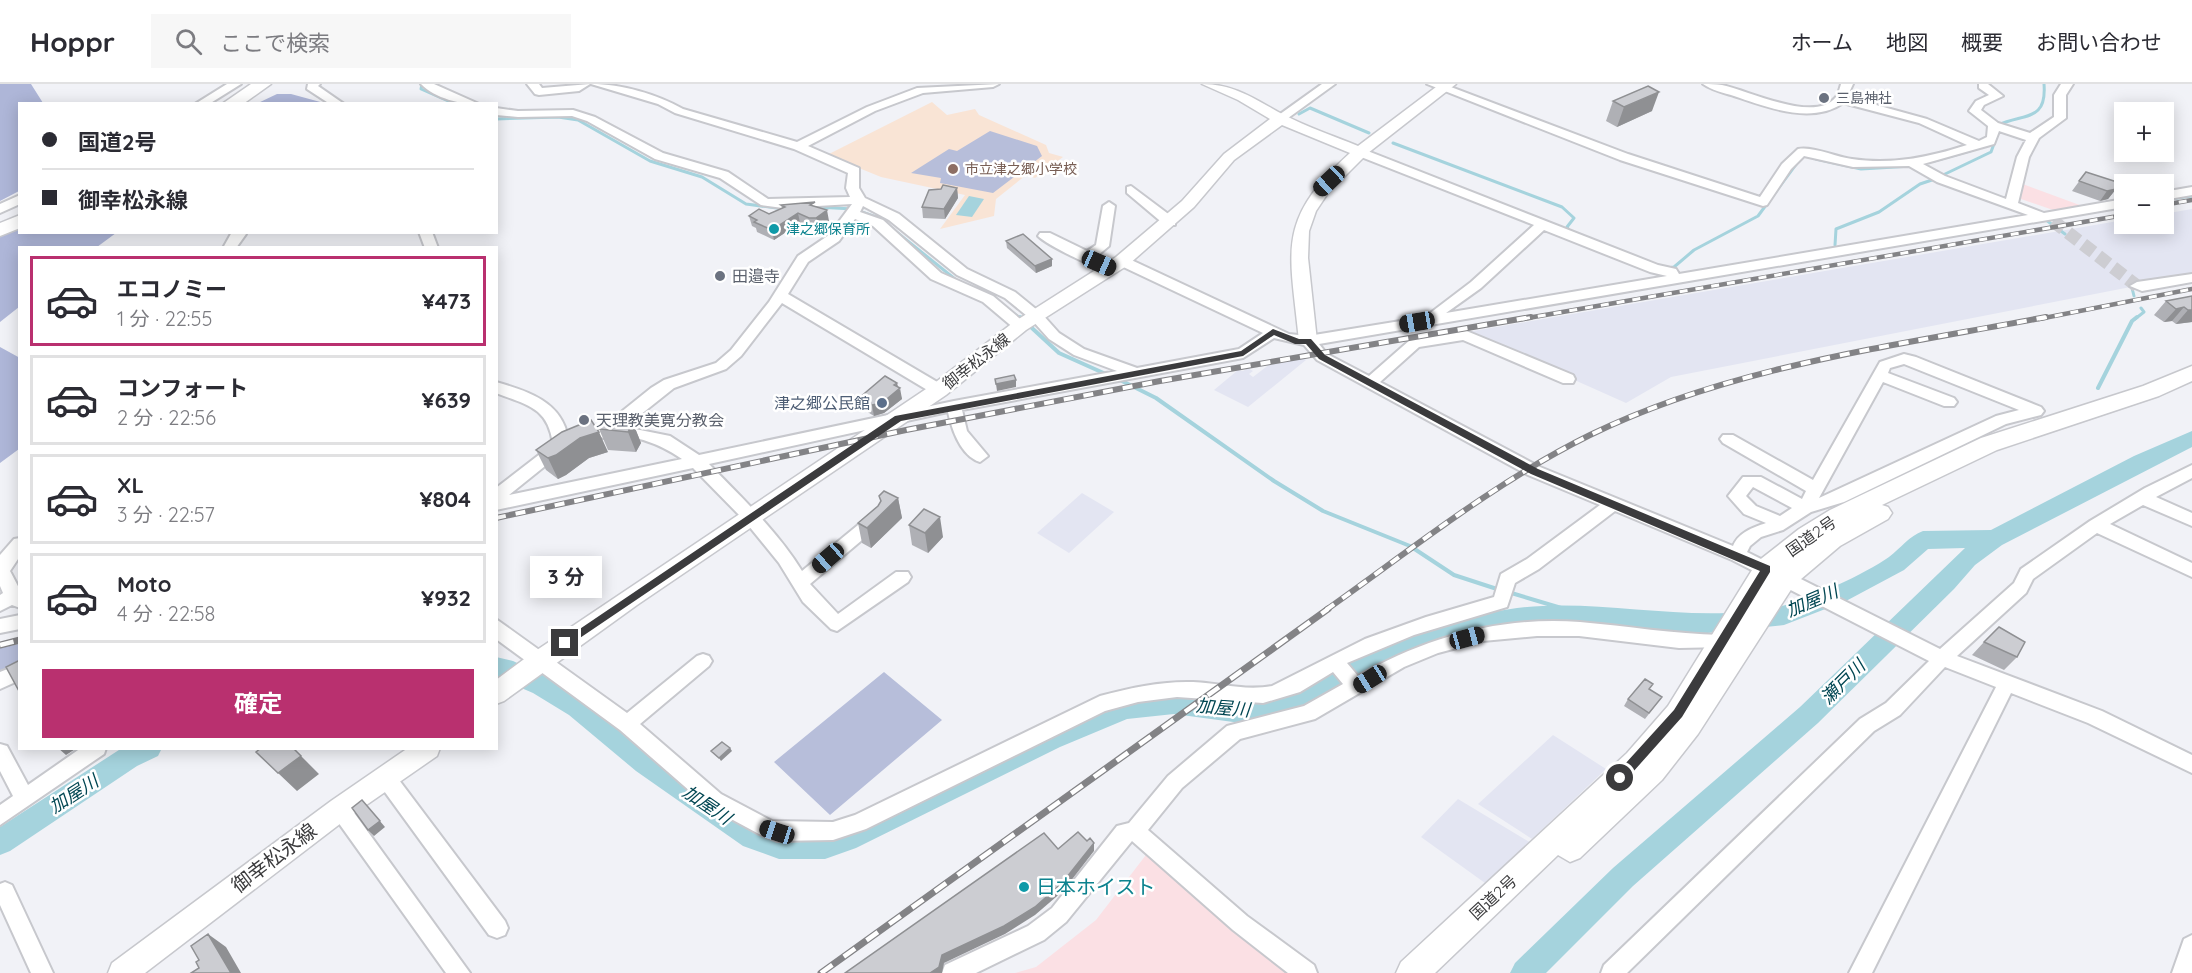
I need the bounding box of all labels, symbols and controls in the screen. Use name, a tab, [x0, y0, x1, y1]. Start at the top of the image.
search box	[151, 14, 571, 68]
text: Hoppr	[30, 24, 115, 59]
icon: search	[172, 25, 205, 58]
text: ここで検索	[220, 29, 330, 57]
text: ホーム	[1791, 29, 1853, 55]
text: 地図	[1886, 29, 1928, 55]
text: 概要	[1961, 29, 2003, 55]
text: お問い合わせ	[2036, 29, 2162, 55]
place label: 三島神社	[1836, 89, 1892, 107]
marker: 三島神社	[1817, 91, 1831, 105]
map controls	[2114, 102, 2174, 234]
button: +	[2114, 102, 2174, 162]
text: 国道2号	[78, 128, 157, 156]
place label: 市立津之郷小学校	[965, 160, 1077, 178]
marker: 市立津之郷小学校	[946, 162, 960, 176]
car	[1310, 162, 1348, 200]
button: −	[2114, 174, 2174, 234]
text: 御幸松永線	[78, 186, 188, 214]
place label: 津之郷保育所	[786, 220, 870, 238]
marker: 津之郷保育所	[767, 222, 781, 236]
car	[1079, 247, 1119, 279]
place label: 田邉寺	[732, 266, 780, 286]
marker: 田邉寺	[713, 269, 727, 283]
icon: car	[45, 274, 99, 328]
text: エコノミー	[117, 275, 227, 303]
text: ¥473	[422, 287, 471, 315]
text: 1 分 · 22:55	[117, 306, 212, 331]
car	[1398, 310, 1436, 334]
street label: 御幸松永線	[938, 328, 1014, 394]
icon: car	[45, 373, 99, 427]
text: コンフォート	[117, 374, 248, 402]
text: ¥639	[421, 386, 471, 414]
place label: 津之郷公民館	[774, 393, 870, 413]
marker: 津之郷公民館	[875, 396, 889, 410]
text: 2 分 · 22:56	[117, 405, 216, 430]
place label: 天理教美寛分教会	[596, 410, 724, 430]
marker: 天理教美寛分教会	[577, 413, 591, 427]
text: XL	[117, 471, 144, 499]
icon: car	[45, 472, 99, 526]
text: ¥804	[419, 485, 471, 513]
text: 3 分 · 22:57	[117, 502, 215, 527]
street label: 国道2号	[1782, 511, 1840, 561]
car	[809, 539, 847, 577]
callout: 3 分	[529, 556, 601, 598]
text: 3 分	[548, 564, 584, 589]
text: Moto	[117, 570, 171, 598]
icon: car	[45, 571, 99, 625]
water label: 加屋川	[1782, 579, 1843, 622]
text: ¥932	[421, 584, 471, 612]
text: 4 分 · 22:58	[117, 601, 215, 626]
car	[1447, 625, 1487, 651]
route end	[551, 629, 578, 656]
water label: 瀬戸川	[1815, 653, 1871, 709]
car	[1350, 662, 1390, 696]
button: 確定	[42, 669, 474, 738]
water label: 加屋川	[1195, 694, 1253, 721]
route start	[1606, 764, 1633, 791]
water label: 加屋川	[45, 768, 104, 818]
water label: 加屋川	[678, 780, 738, 830]
street label: 御幸松永線	[226, 818, 321, 898]
car	[757, 818, 797, 846]
street label: 国道2号	[1465, 870, 1521, 924]
place label: 日本ホイスト	[1036, 874, 1155, 899]
marker: 日本ホイスト	[1017, 880, 1031, 894]

